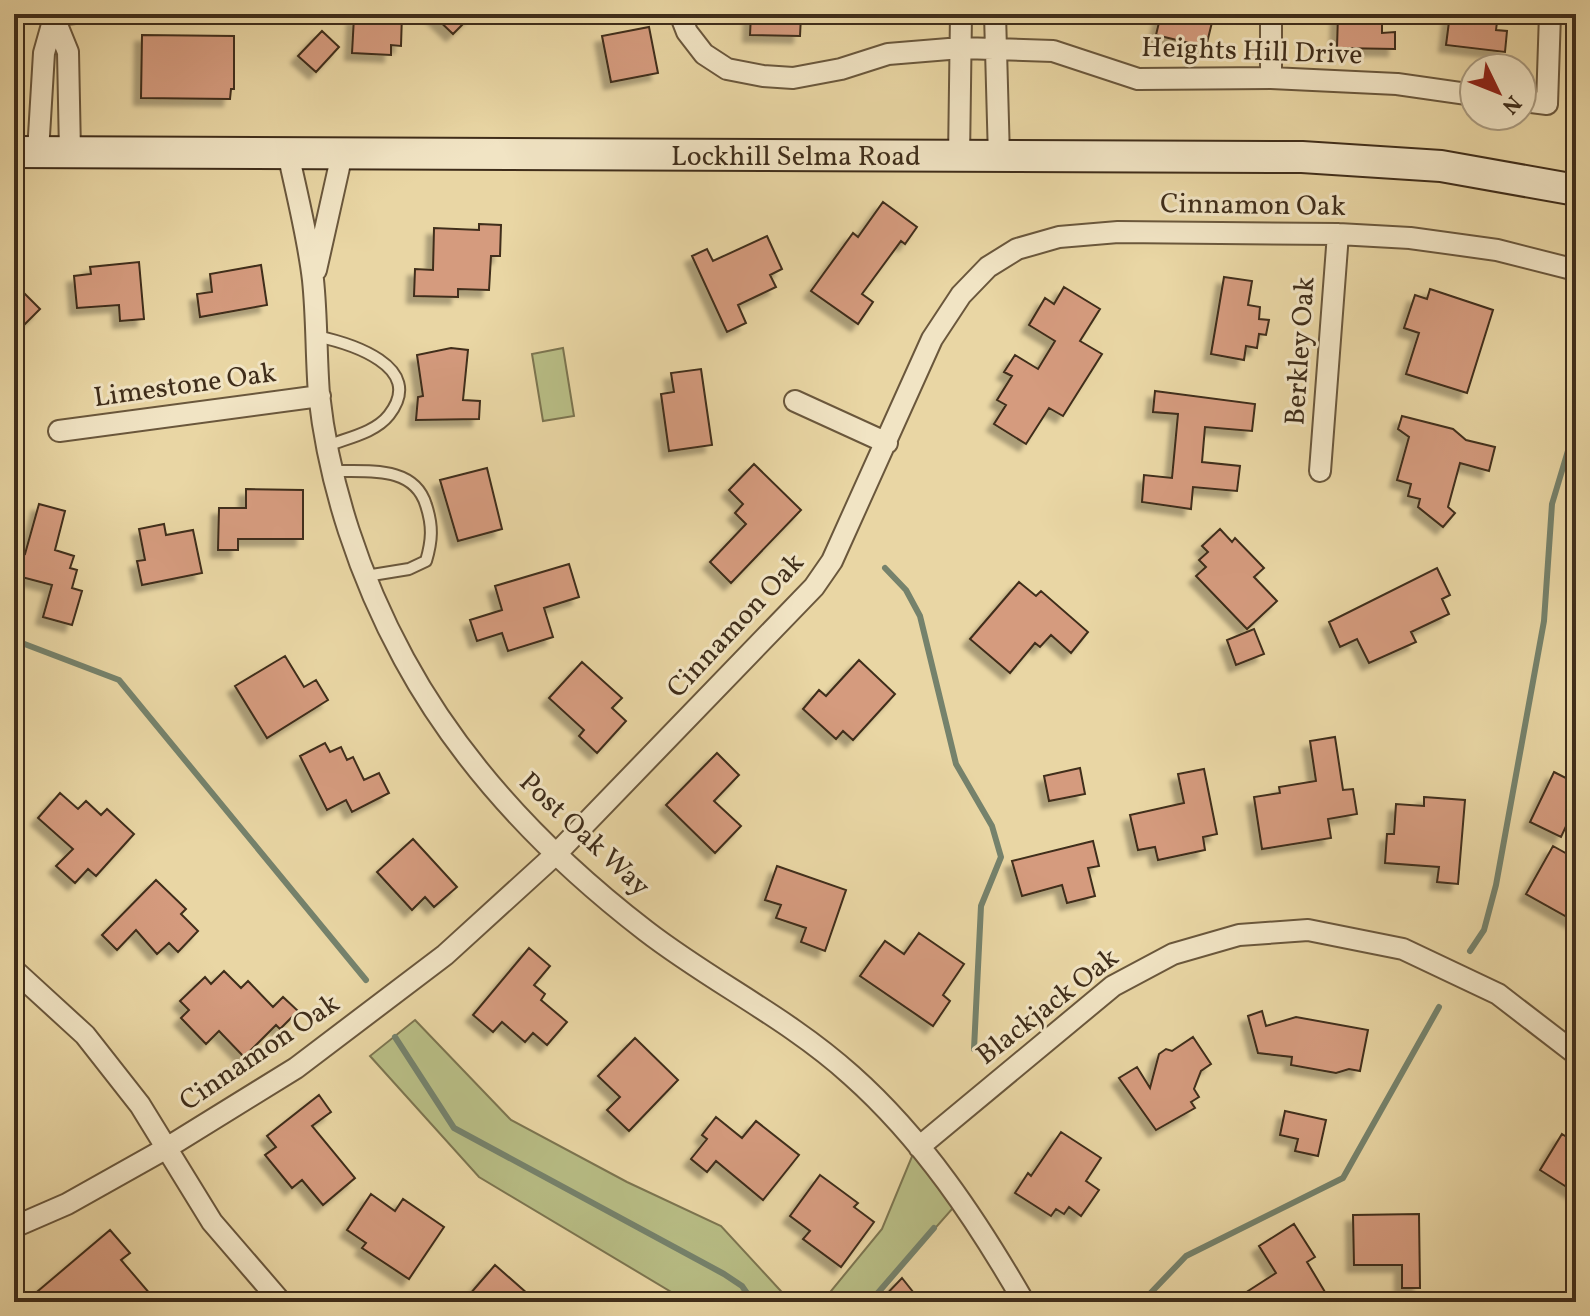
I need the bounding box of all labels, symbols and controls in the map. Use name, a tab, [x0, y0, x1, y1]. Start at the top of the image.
street label: Heights Hill Drive	[1141, 29, 1363, 75]
north arrow	[1458, 52, 1538, 132]
text: N	[1494, 88, 1528, 120]
street label: Lockhill Selma Road	[671, 138, 921, 177]
street label: Cinnamon Oak	[1160, 185, 1346, 227]
street label: Berkley Oak	[1276, 275, 1326, 427]
street label: Limestone Oak	[91, 354, 279, 418]
street label: Cinnamon Oak	[658, 545, 814, 707]
street label: Post Oak Way	[510, 764, 658, 906]
street label: Blackjack Oak	[969, 939, 1127, 1075]
street label: Cinnamon Oak	[172, 985, 348, 1121]

